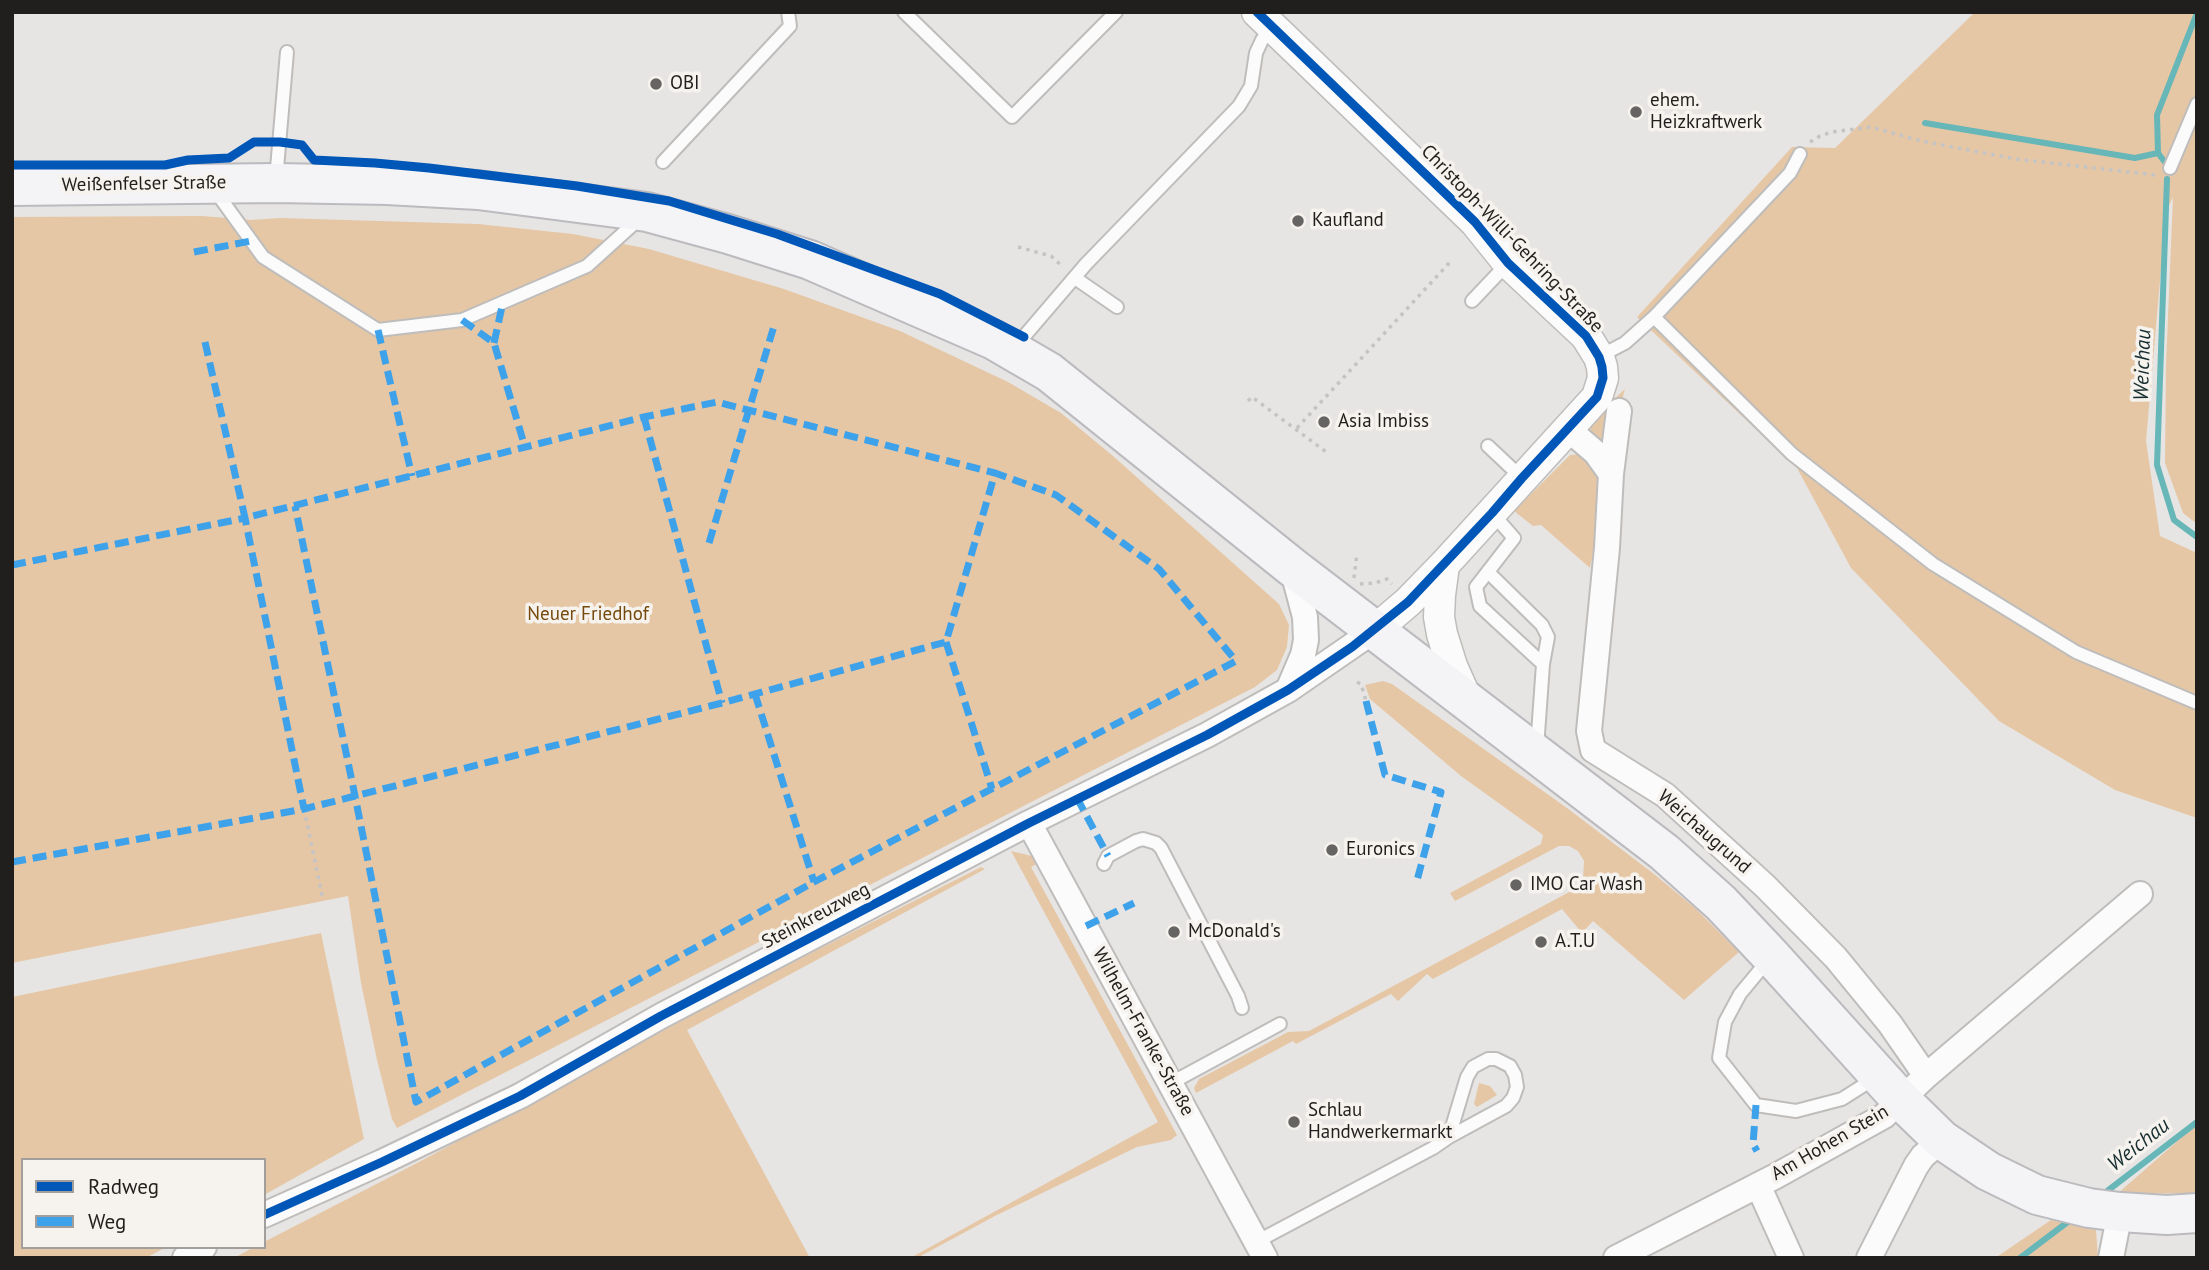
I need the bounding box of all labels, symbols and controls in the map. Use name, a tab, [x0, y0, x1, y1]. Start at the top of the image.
place label: OBI	[670, 73, 700, 95]
marker: OBI	[648, 76, 664, 92]
place label: ehem. Heizkraftwerk	[1650, 90, 1762, 134]
marker: ehem. Heizkraftwerk	[1628, 104, 1644, 120]
street label: Christoph-Willi-Gehring-Straße	[1416, 140, 1608, 338]
street label: Weißenfelser Straße	[62, 171, 226, 197]
place label: Kaufland	[1312, 210, 1384, 232]
marker: Kaufland	[1290, 213, 1306, 229]
water label: Weichau	[2129, 329, 2157, 401]
place label: Asia Imbiss	[1338, 411, 1429, 433]
marker: Asia Imbiss	[1316, 414, 1332, 430]
park label: Neuer Friedhof	[527, 604, 649, 626]
street label: Weichaugrund	[1653, 785, 1755, 879]
place label: Euronics	[1346, 839, 1415, 861]
marker: Euronics	[1324, 842, 1340, 858]
place label: IMO Car Wash	[1530, 874, 1643, 896]
marker: IMO Car Wash	[1508, 877, 1524, 893]
street label: Steinkreuzweg	[758, 878, 874, 954]
place label: McDonald's	[1188, 921, 1281, 943]
marker: McDonald's	[1166, 924, 1182, 940]
place label: A.T.U	[1555, 931, 1595, 953]
marker: A.T.U	[1533, 934, 1549, 950]
street label: Wilhelm-Franke-Straße	[1087, 944, 1199, 1120]
place label: Schlau Handwerkermarkt	[1308, 1100, 1453, 1144]
street label: Am Hohen Stein	[1767, 1100, 1893, 1186]
water label: Weichau	[2103, 1113, 2175, 1177]
marker: Schlau Handwerkermarkt	[1286, 1114, 1302, 1130]
legend	[21, 1158, 266, 1249]
text: Radweg	[88, 1173, 159, 1200]
text: Weg	[88, 1208, 126, 1235]

